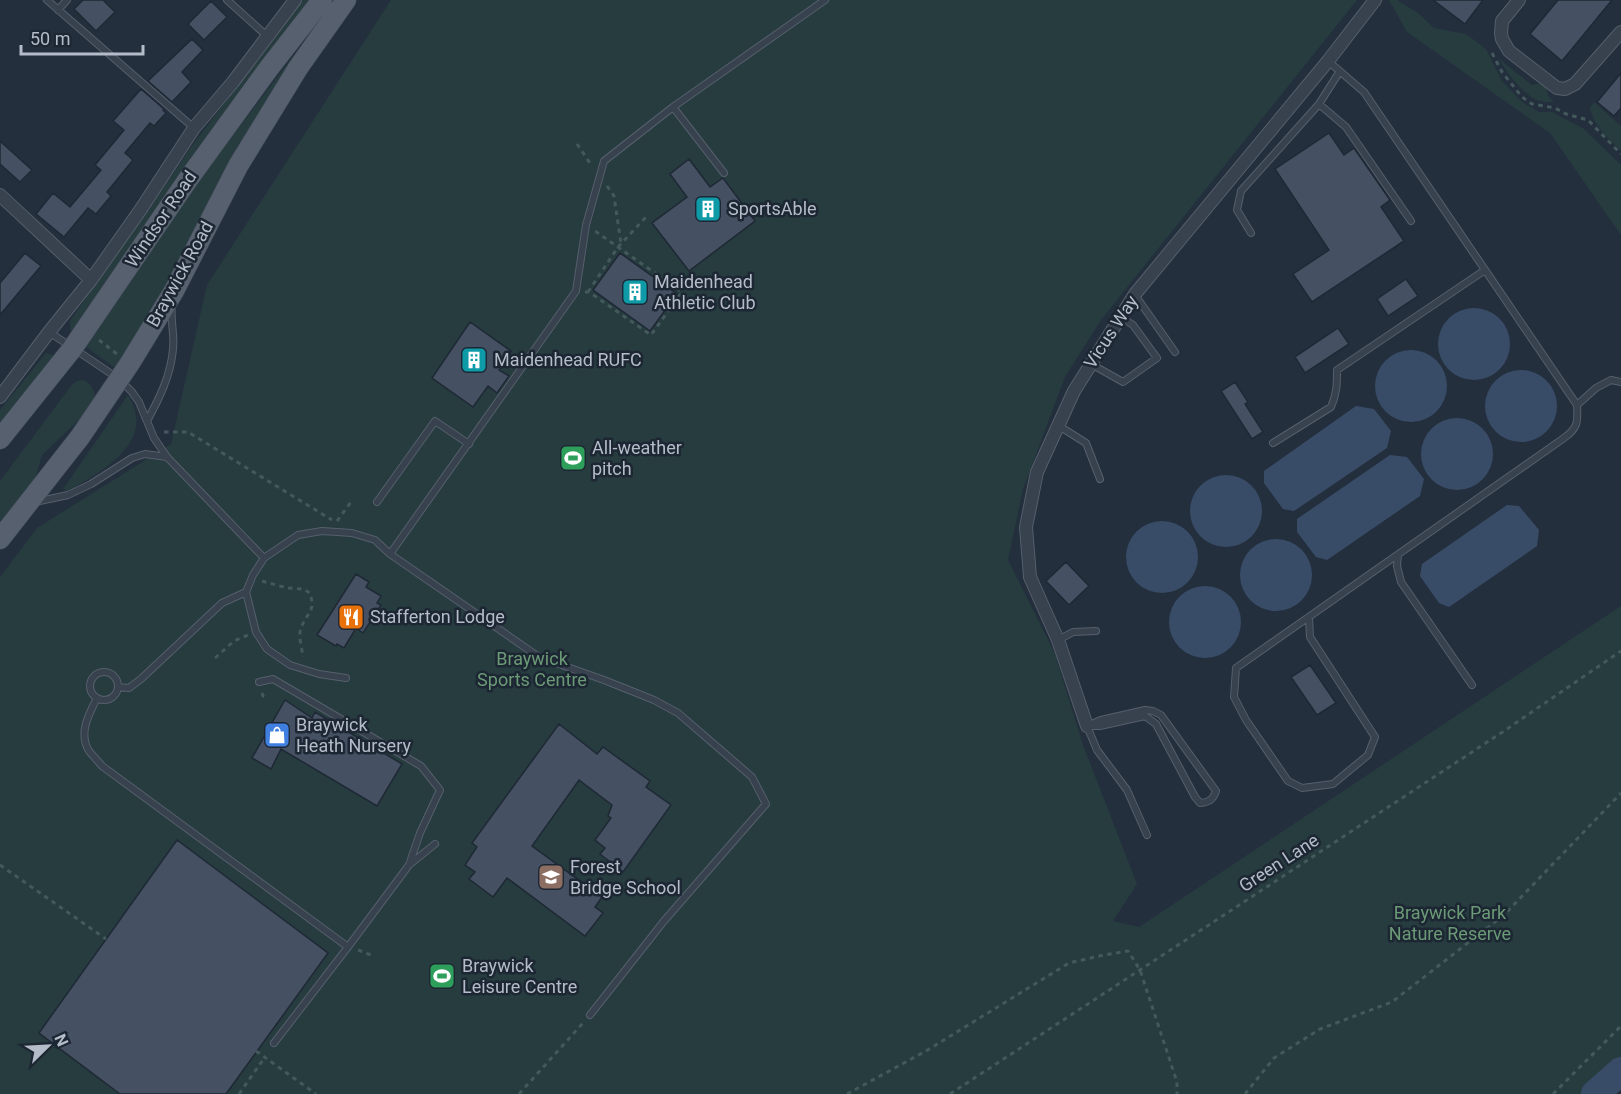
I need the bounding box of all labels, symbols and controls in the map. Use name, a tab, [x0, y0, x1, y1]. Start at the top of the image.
scale bar	[21, 18, 142, 56]
text: 50 m	[30, 28, 70, 49]
street label: Windsor Road	[121, 166, 201, 271]
building icon: SportsAble	[693, 194, 723, 224]
place label: SportsAble	[728, 198, 817, 219]
street label: Braywick Road	[142, 217, 217, 330]
place label: Maidenhead Athletic Club	[654, 271, 756, 313]
building icon: Maidenhead Athletic Club	[620, 277, 650, 307]
street label: Vicus Way	[1079, 291, 1142, 372]
building icon: Maidenhead RUFC	[459, 345, 489, 375]
place label: Maidenhead RUFC	[494, 349, 642, 370]
place label: All-weather pitch	[592, 437, 682, 479]
sports icon: All-weather pitch	[558, 443, 588, 473]
restaurant icon: Stafferton Lodge	[336, 602, 366, 632]
place label: Stafferton Lodge	[370, 606, 505, 627]
park label: Braywick Sports Centre	[477, 648, 587, 690]
place label: Braywick Heath Nursery	[296, 714, 411, 756]
shop icon: Braywick Heath Nursery	[262, 720, 292, 750]
street label: Green Lane	[1235, 829, 1322, 896]
place label: Forest Bridge School	[570, 856, 681, 898]
school or university icon: Forest Bridge School	[536, 862, 566, 892]
park label: Braywick Park Nature Reserve	[1389, 902, 1511, 944]
place label: Braywick Leisure Centre	[462, 955, 577, 997]
sports icon: Braywick Leisure Centre	[427, 961, 457, 991]
north arrow	[18, 1016, 78, 1076]
text: N	[50, 1031, 72, 1049]

